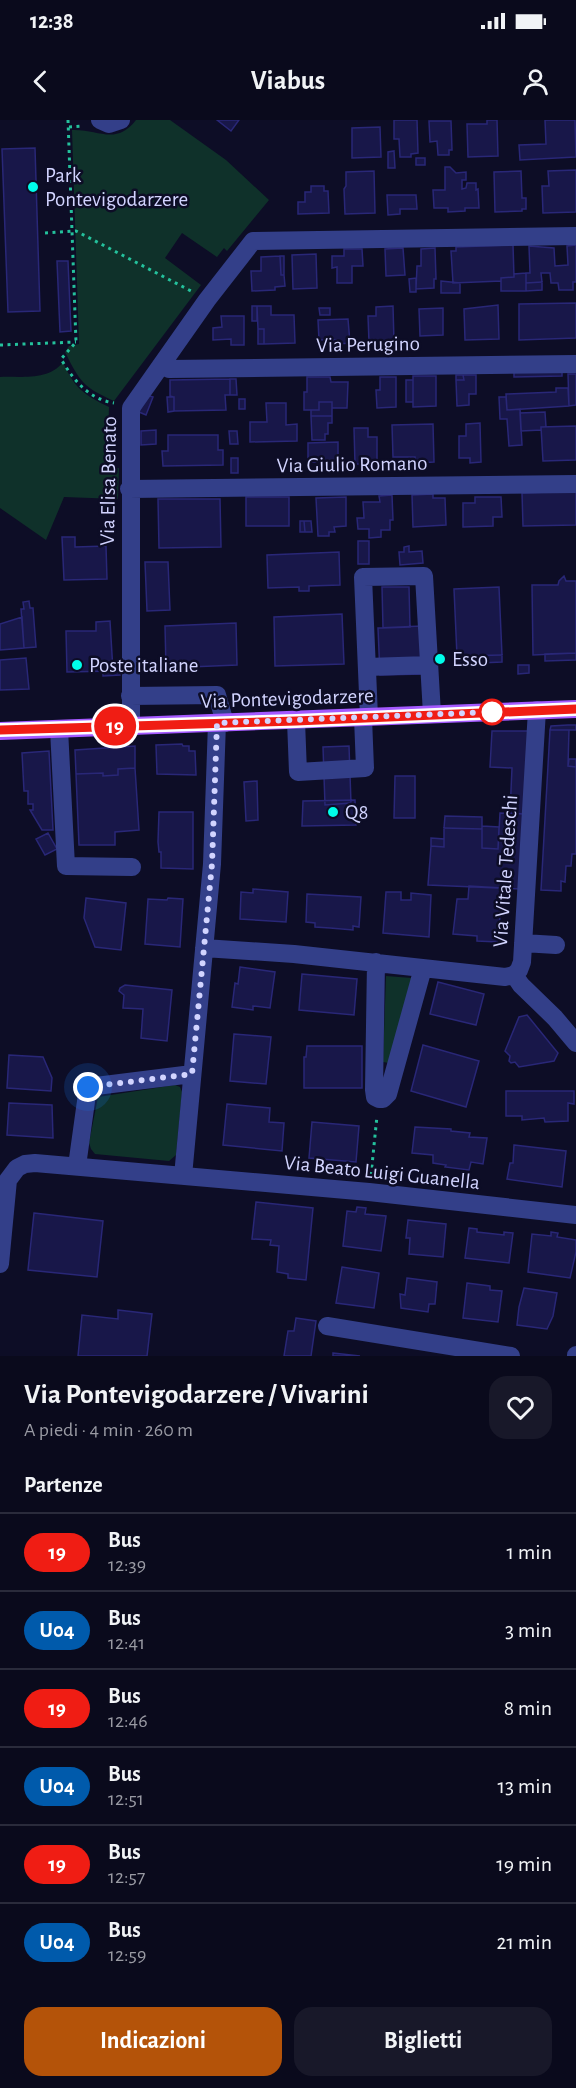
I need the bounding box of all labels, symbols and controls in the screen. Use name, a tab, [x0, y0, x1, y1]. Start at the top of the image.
text: 12:38	[30, 10, 74, 32]
icon: back	[24, 65, 57, 98]
icon: person	[519, 65, 552, 98]
text: Viabus	[251, 67, 325, 94]
place label: Park Pontevigodarzere	[45, 165, 188, 210]
marker: Park Pontevigodarzere	[26, 180, 40, 194]
street label: Via Perugino	[316, 333, 420, 356]
street label: Via Elisa Benato	[97, 416, 120, 546]
street label: Via Giulio Romano	[276, 453, 428, 476]
place label: Esso	[452, 649, 488, 670]
marker: Esso	[433, 652, 447, 666]
place label: Poste italiane	[89, 655, 198, 676]
marker: Poste italiane	[70, 658, 84, 672]
street label: Via Pontevigodarzere	[200, 685, 374, 712]
unlabelled marker	[479, 699, 505, 725]
line badge: 19	[88, 706, 142, 746]
text: 19	[106, 716, 124, 737]
street label: Via Vitale Tedeschi	[490, 794, 521, 948]
place label: Q8	[345, 802, 368, 823]
marker: Q8	[326, 805, 340, 819]
your location	[73, 1072, 103, 1102]
street label: Via Beato Luigi Guanella	[283, 1152, 481, 1193]
button: heart	[489, 1376, 552, 1439]
text: Via Pontevigodarzere / Vivarini	[24, 1381, 369, 1409]
text: A piedi · 4 min · 260 m	[24, 1420, 193, 1440]
text: Partenze	[24, 1474, 103, 1496]
text: Bus	[108, 1529, 141, 1551]
text: 1 min	[507, 1541, 552, 1563]
text: 19	[48, 1542, 66, 1563]
text: 12:39	[108, 1555, 146, 1575]
text: Bus	[108, 1607, 141, 1629]
text: 3 min	[505, 1619, 552, 1641]
text: U04	[40, 1620, 74, 1641]
text: 12:41	[108, 1633, 145, 1653]
text: Bus	[108, 1685, 141, 1707]
text: 8 min	[504, 1697, 552, 1719]
text: 19	[48, 1698, 66, 1719]
text: 12:46	[108, 1711, 148, 1731]
text: Bus	[108, 1763, 141, 1785]
text: 13 min	[497, 1775, 552, 1797]
text: U04	[40, 1776, 74, 1797]
text: 12:51	[108, 1789, 144, 1809]
text: Bus	[108, 1841, 141, 1863]
text: 19 min	[496, 1853, 552, 1875]
text: 19	[48, 1854, 66, 1875]
text: 12:57	[108, 1867, 145, 1887]
text: Bus	[108, 1919, 141, 1941]
text: 21 min	[497, 1931, 552, 1953]
text: U04	[40, 1932, 74, 1953]
text: 12:59	[108, 1945, 146, 1965]
button: Indicazioni	[24, 2007, 282, 2076]
button: Biglietti	[294, 2007, 552, 2076]

